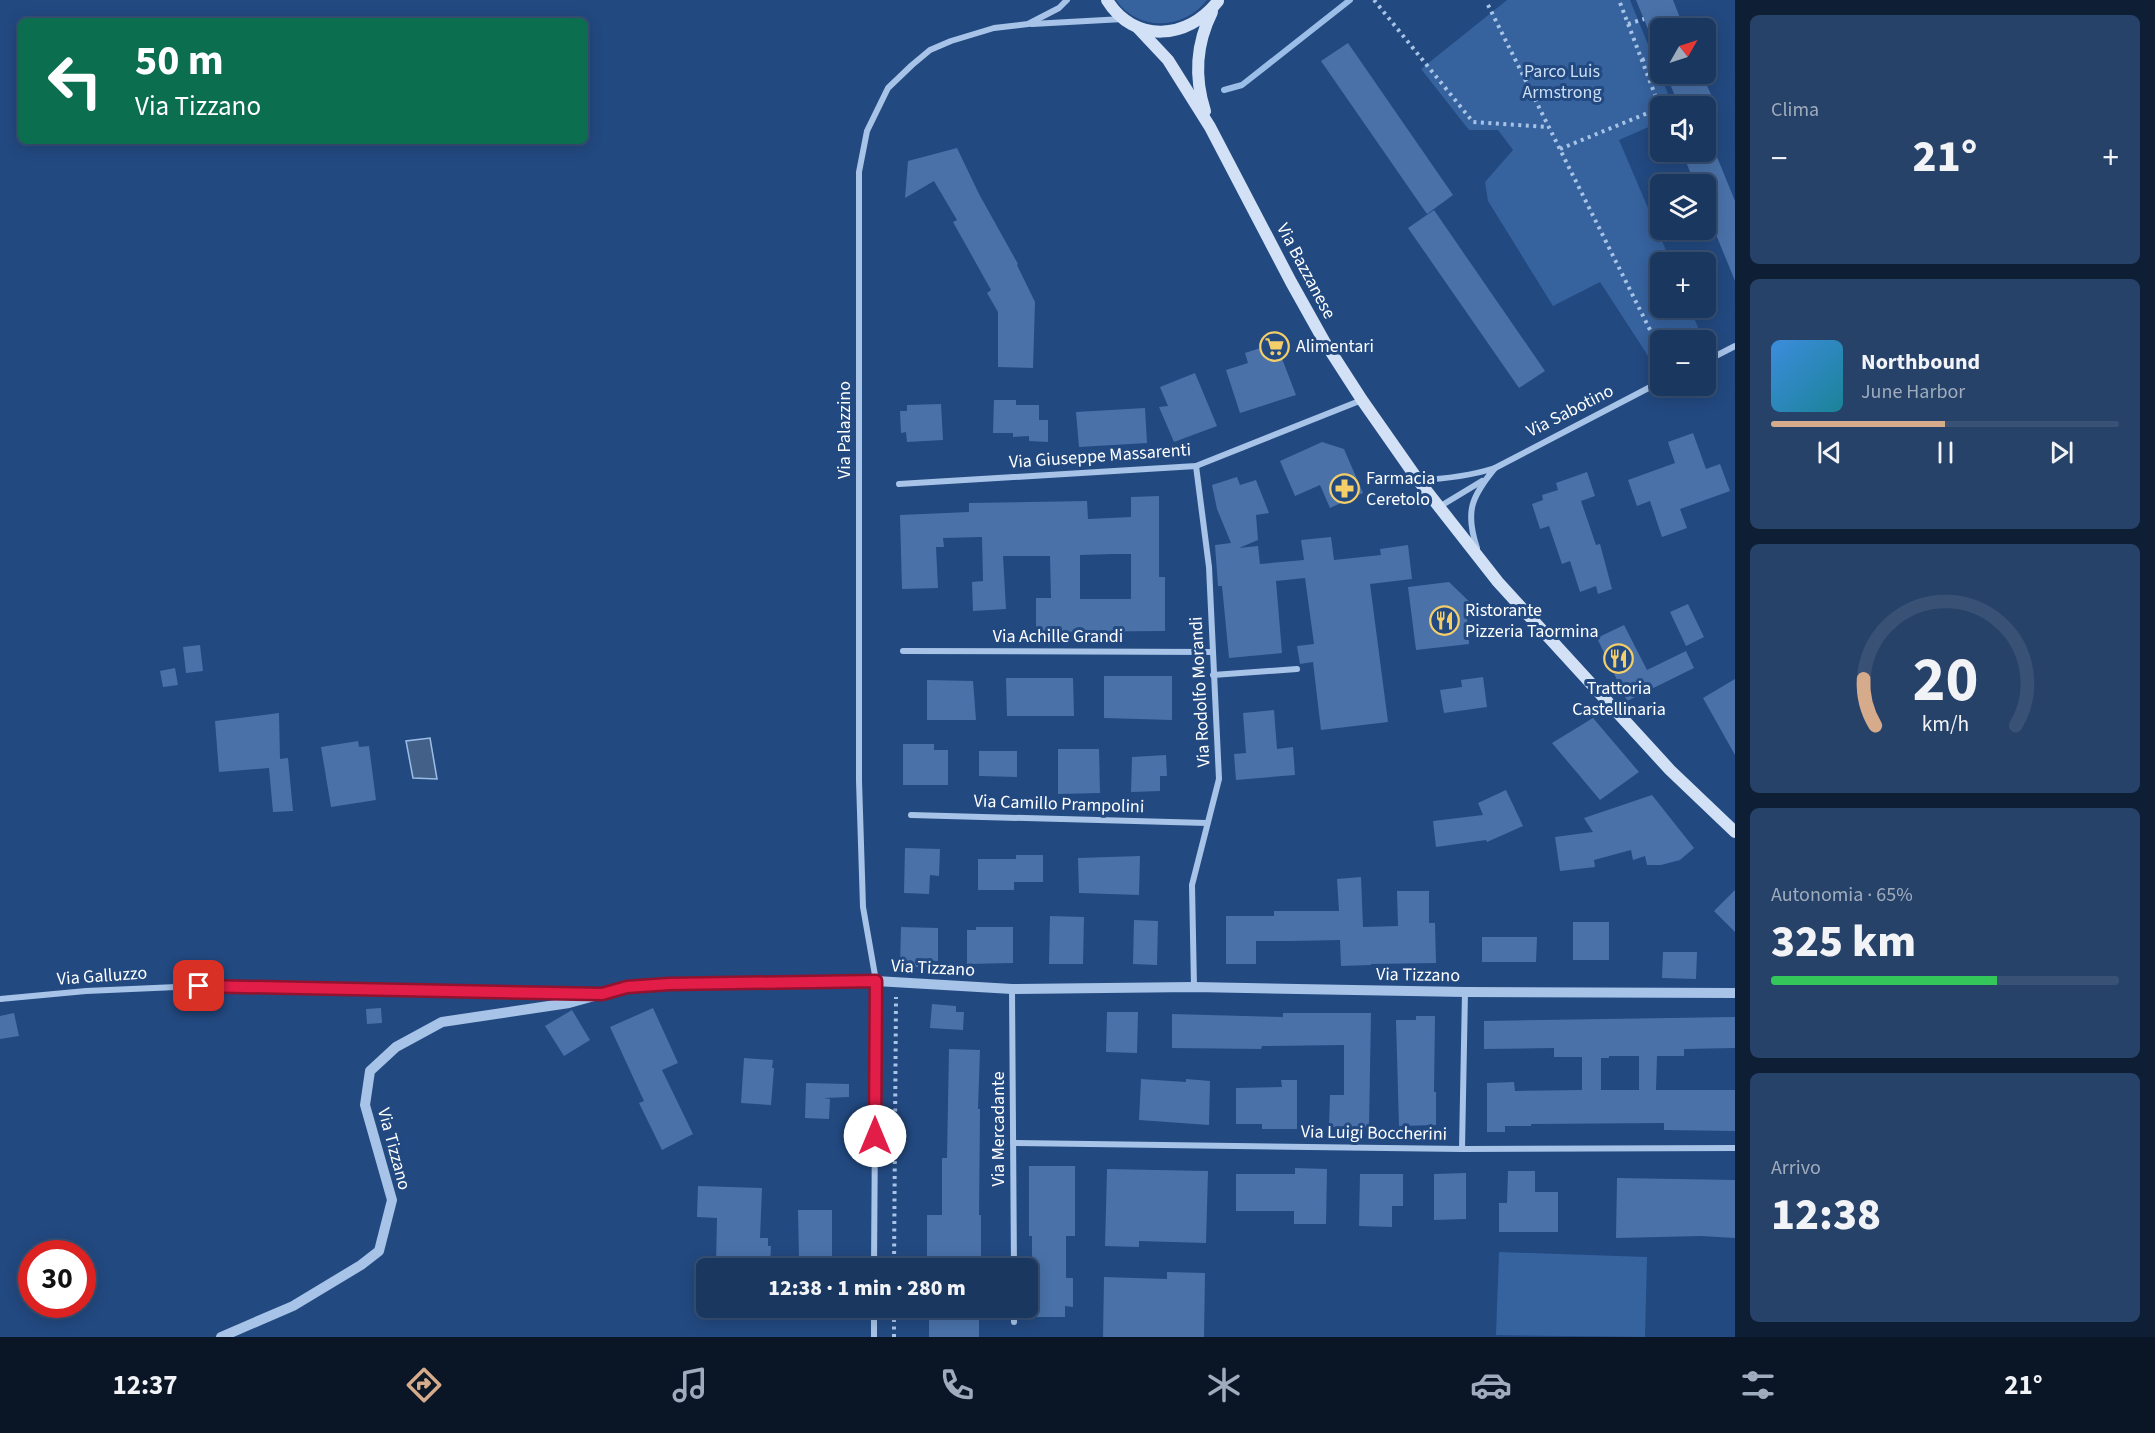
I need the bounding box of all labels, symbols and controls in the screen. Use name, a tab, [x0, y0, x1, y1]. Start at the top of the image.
north arrow	[1650, 18, 1716, 84]
map controls	[1650, 18, 1716, 396]
text: 50 m	[135, 31, 224, 91]
icon: left	[36, 42, 114, 120]
park label: Parco Luis Armstrong	[1523, 59, 1601, 105]
text: Via Tizzano	[135, 87, 261, 126]
button: sound	[1650, 96, 1716, 162]
text: Clima	[1771, 96, 1819, 124]
text: 21°	[1913, 125, 1977, 189]
text: −	[1771, 135, 1787, 182]
text: +	[2103, 135, 2119, 182]
button: layers	[1650, 174, 1716, 240]
street label: Via Bazzanese	[1270, 219, 1342, 323]
button: +	[1650, 252, 1716, 318]
supermarket icon: Alimentari	[1259, 330, 1291, 362]
button: −	[1650, 330, 1716, 396]
place label: Alimentari	[1296, 334, 1374, 359]
text: Northbound	[1861, 346, 1980, 378]
street label: Via Sabotino	[1522, 378, 1618, 444]
text: June Harbor	[1861, 378, 1965, 406]
street label: Via Palazzino	[832, 381, 857, 479]
icon: previous	[1813, 436, 1846, 469]
icon: pause	[1929, 436, 1962, 469]
icon: next	[2045, 436, 2078, 469]
street label: Via Giuseppe Massarenti	[1008, 437, 1192, 475]
place label: Farmacia Ceretolo	[1366, 466, 1435, 512]
pharmacy icon: Farmacia Ceretolo	[1329, 472, 1361, 504]
place label: Ristorante Pizzeria Taormina	[1465, 598, 1599, 644]
restaurant icon: Ristorante Pizzeria Taormina	[1428, 604, 1460, 636]
street label: Via Rodolfo Morandi	[1184, 616, 1216, 768]
street label: Via Achille Grandi	[993, 624, 1123, 649]
text: 20	[1912, 636, 1978, 725]
restaurant icon: Trattoria Castellinaria	[1603, 643, 1635, 675]
place label: Trattoria Castellinaria	[1572, 676, 1666, 722]
text: km/h	[1921, 709, 1969, 740]
street label: Via Camillo Prampolini	[973, 789, 1145, 819]
text: Autonomia · 65%	[1771, 881, 1913, 909]
text: 325 km	[1771, 910, 1916, 974]
street label: Via Tizzano	[890, 953, 976, 983]
street label: Via Galluzzo	[56, 960, 148, 992]
pin	[173, 960, 224, 1011]
street label: Via Tizzano	[1376, 962, 1460, 988]
icon: arrive	[182, 969, 215, 1002]
street label: Via Mercadante	[986, 1071, 1011, 1187]
position arrow	[843, 1104, 907, 1168]
street label: Via Tizzano	[371, 1105, 417, 1193]
street label: Via Luigi Boccherini	[1301, 1119, 1447, 1147]
text: Arrivo	[1771, 1154, 1821, 1182]
text: 12:38	[1771, 1183, 1881, 1247]
speed limit sign: 30	[18, 1240, 96, 1318]
text: 12:38 · 1 min · 280 m	[768, 1272, 966, 1304]
icon: directions	[403, 1364, 445, 1406]
icon: music	[669, 1364, 711, 1406]
icon: phone	[936, 1364, 978, 1406]
icon: climate	[1203, 1364, 1245, 1406]
icon: car	[1470, 1364, 1512, 1406]
icon: filters	[1737, 1364, 1779, 1406]
text: 12:37	[112, 1366, 178, 1405]
text: 21°	[2004, 1366, 2043, 1405]

